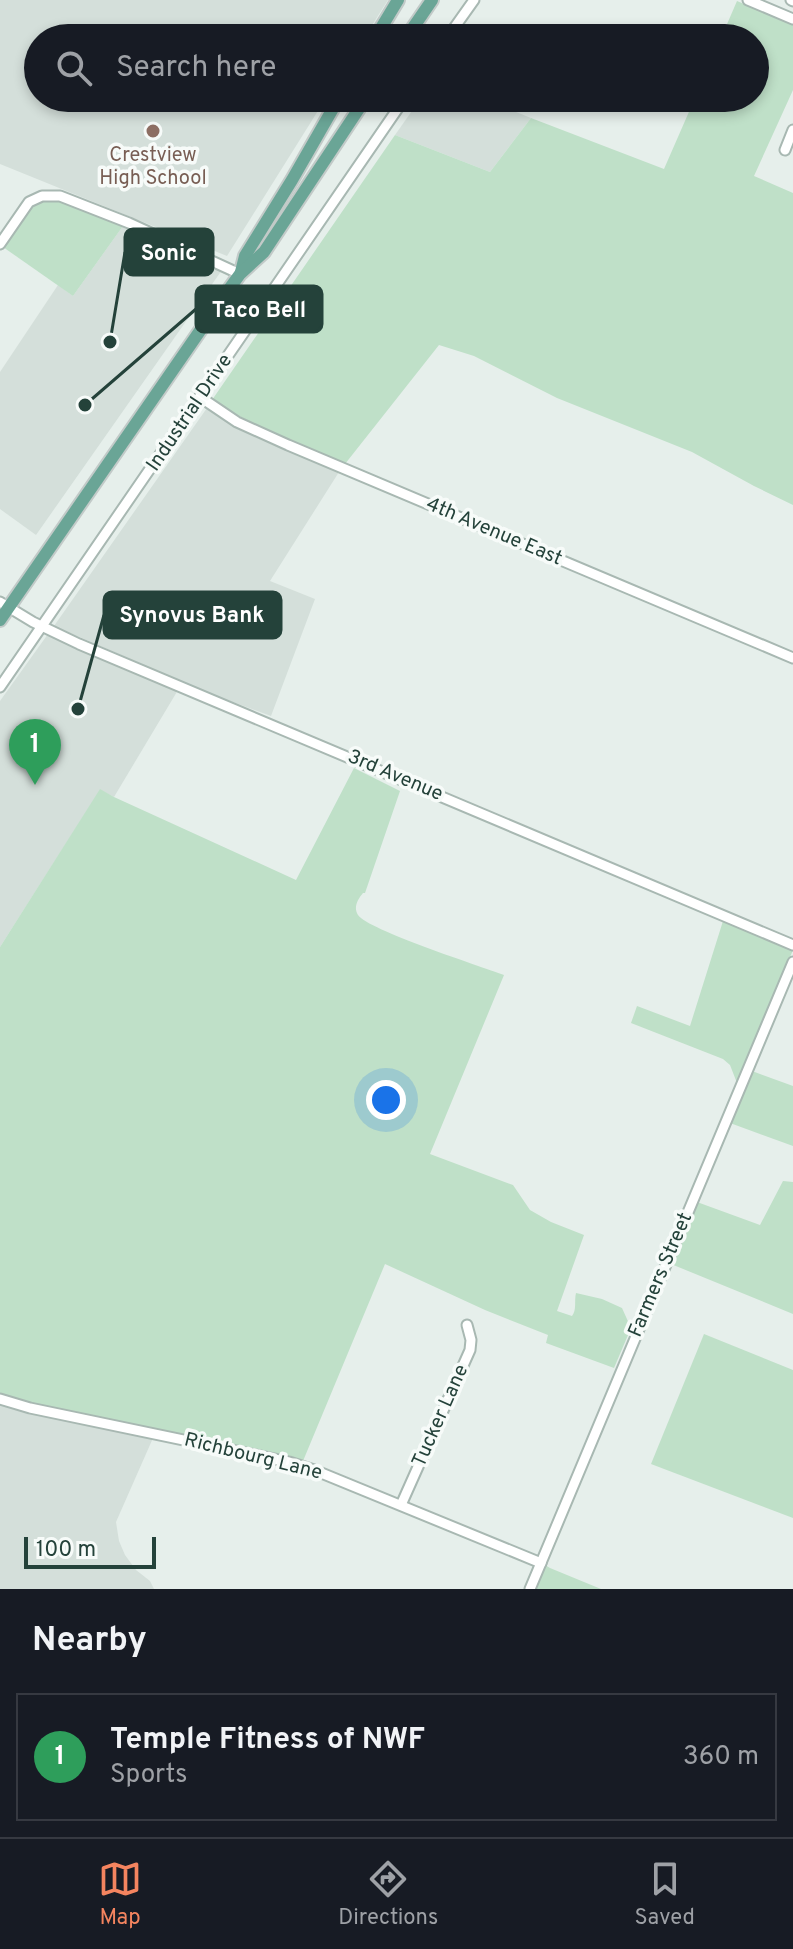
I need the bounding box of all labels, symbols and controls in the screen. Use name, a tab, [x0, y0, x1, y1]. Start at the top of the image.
search box	[24, 24, 769, 112]
icon: search	[52, 46, 96, 90]
text: Search here	[116, 50, 276, 87]
marker: Crestview High School	[144, 122, 162, 140]
place label: Crestview High School	[99, 143, 207, 192]
callout: Sonic	[125, 229, 213, 275]
text: Sonic	[141, 241, 197, 268]
callout: Taco Bell	[196, 286, 322, 332]
text: Taco Bell	[212, 298, 306, 325]
street label: Industrial Drive	[141, 349, 239, 477]
street label: 4th Avenue East	[422, 492, 566, 572]
callout: Synovus Bank	[104, 592, 281, 638]
text: Synovus Bank	[119, 603, 265, 630]
pin: 1	[9, 719, 61, 785]
street label: 3rd Avenue	[343, 744, 447, 808]
your location	[366, 1080, 406, 1120]
street label: Farmers Street	[623, 1209, 699, 1341]
street label: Tucker Lane	[407, 1361, 475, 1471]
street label: Richbourg Lane	[181, 1427, 325, 1487]
scale bar	[24, 1533, 156, 1569]
text: 100 m	[36, 1537, 96, 1564]
text: Nearby	[32, 1620, 147, 1663]
text: Temple Fitness of NWF	[110, 1722, 425, 1759]
text: 1	[55, 1741, 65, 1774]
text: 360 m	[683, 1741, 759, 1774]
text: Sports	[110, 1759, 187, 1792]
tab: Map	[98, 1857, 142, 1932]
tab: Directions	[338, 1857, 438, 1932]
tab: Saved	[634, 1857, 695, 1932]

